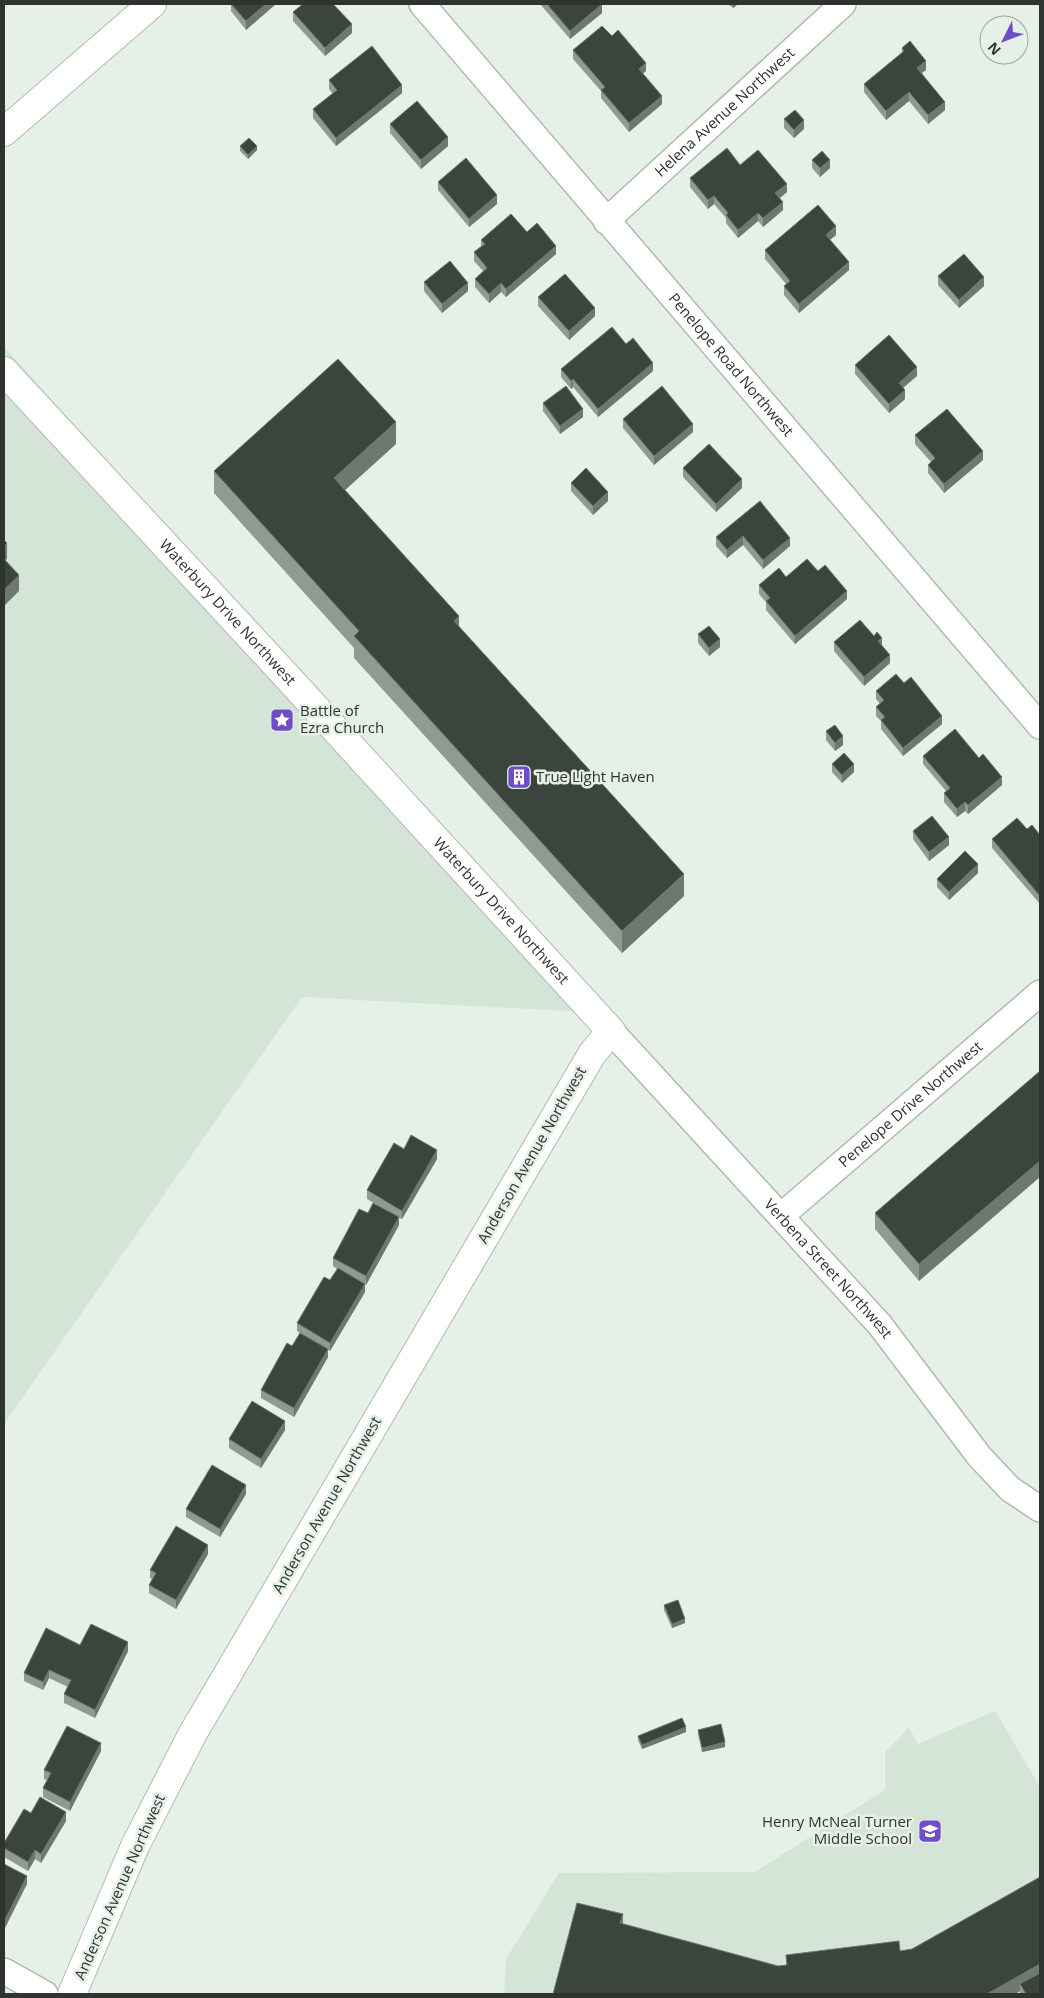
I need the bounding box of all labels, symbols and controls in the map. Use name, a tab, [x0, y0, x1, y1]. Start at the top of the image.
north arrow	[979, 15, 1029, 65]
text: N	[983, 38, 1005, 60]
street label: Helena Avenue Northwest	[650, 42, 798, 181]
street label: Penelope Road Northwest	[665, 288, 799, 440]
street label: Waterbury Drive Northwest	[156, 534, 301, 689]
place label: Battle of Ezra Church	[300, 700, 384, 737]
place icon: Battle of Ezra Church	[269, 707, 295, 733]
building icon: True Light Haven	[506, 764, 532, 790]
place label: True Light Haven	[536, 766, 655, 786]
street label: Waterbury Drive Northwest	[430, 833, 574, 988]
street label: Penelope Drive Northwest	[834, 1036, 986, 1171]
street label: Anderson Avenue Northwest	[472, 1062, 590, 1247]
street label: Verbena Street Northwest	[760, 1194, 898, 1342]
street label: Anderson Avenue Northwest	[267, 1412, 385, 1597]
street label: Anderson Avenue Northwest	[69, 1791, 169, 1983]
place label: Henry McNeal Turner Middle School	[762, 1811, 912, 1848]
school or university icon: Henry McNeal Turner Middle School	[917, 1818, 943, 1844]

